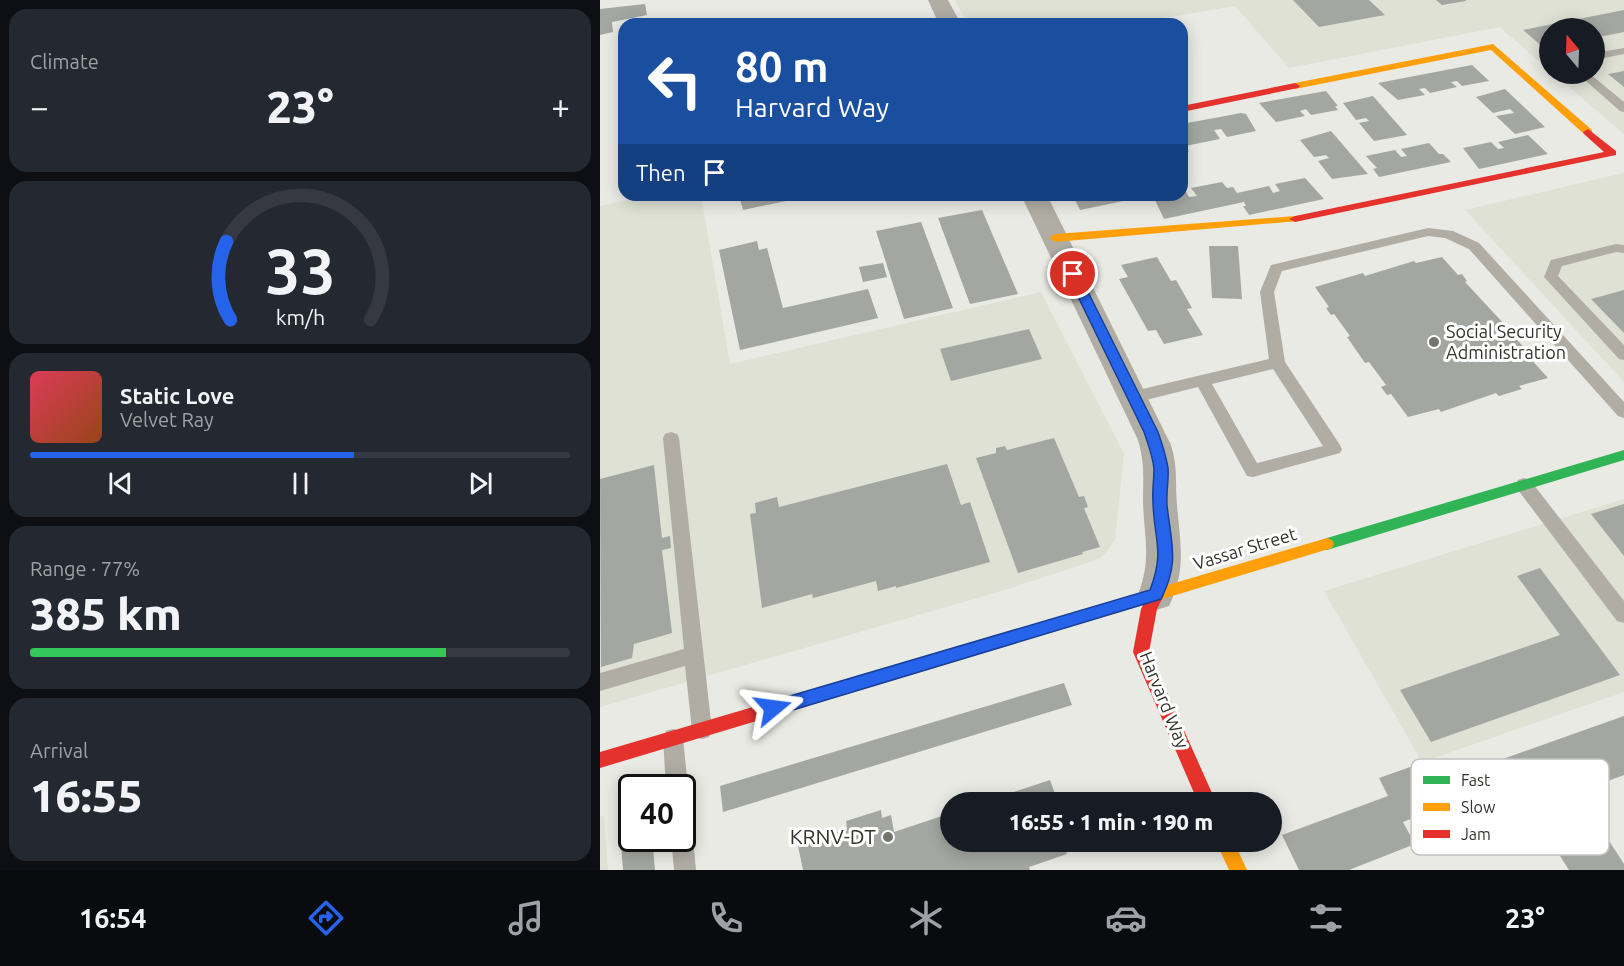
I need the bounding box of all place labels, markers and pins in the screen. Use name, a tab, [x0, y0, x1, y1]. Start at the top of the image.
pin	[1047, 248, 1098, 299]
place label: Social Security Administration	[1446, 321, 1566, 362]
marker: Social Security Administration	[1427, 335, 1441, 349]
place label: KRNV-DT	[790, 824, 876, 848]
marker: KRNV-DT	[881, 830, 895, 844]

